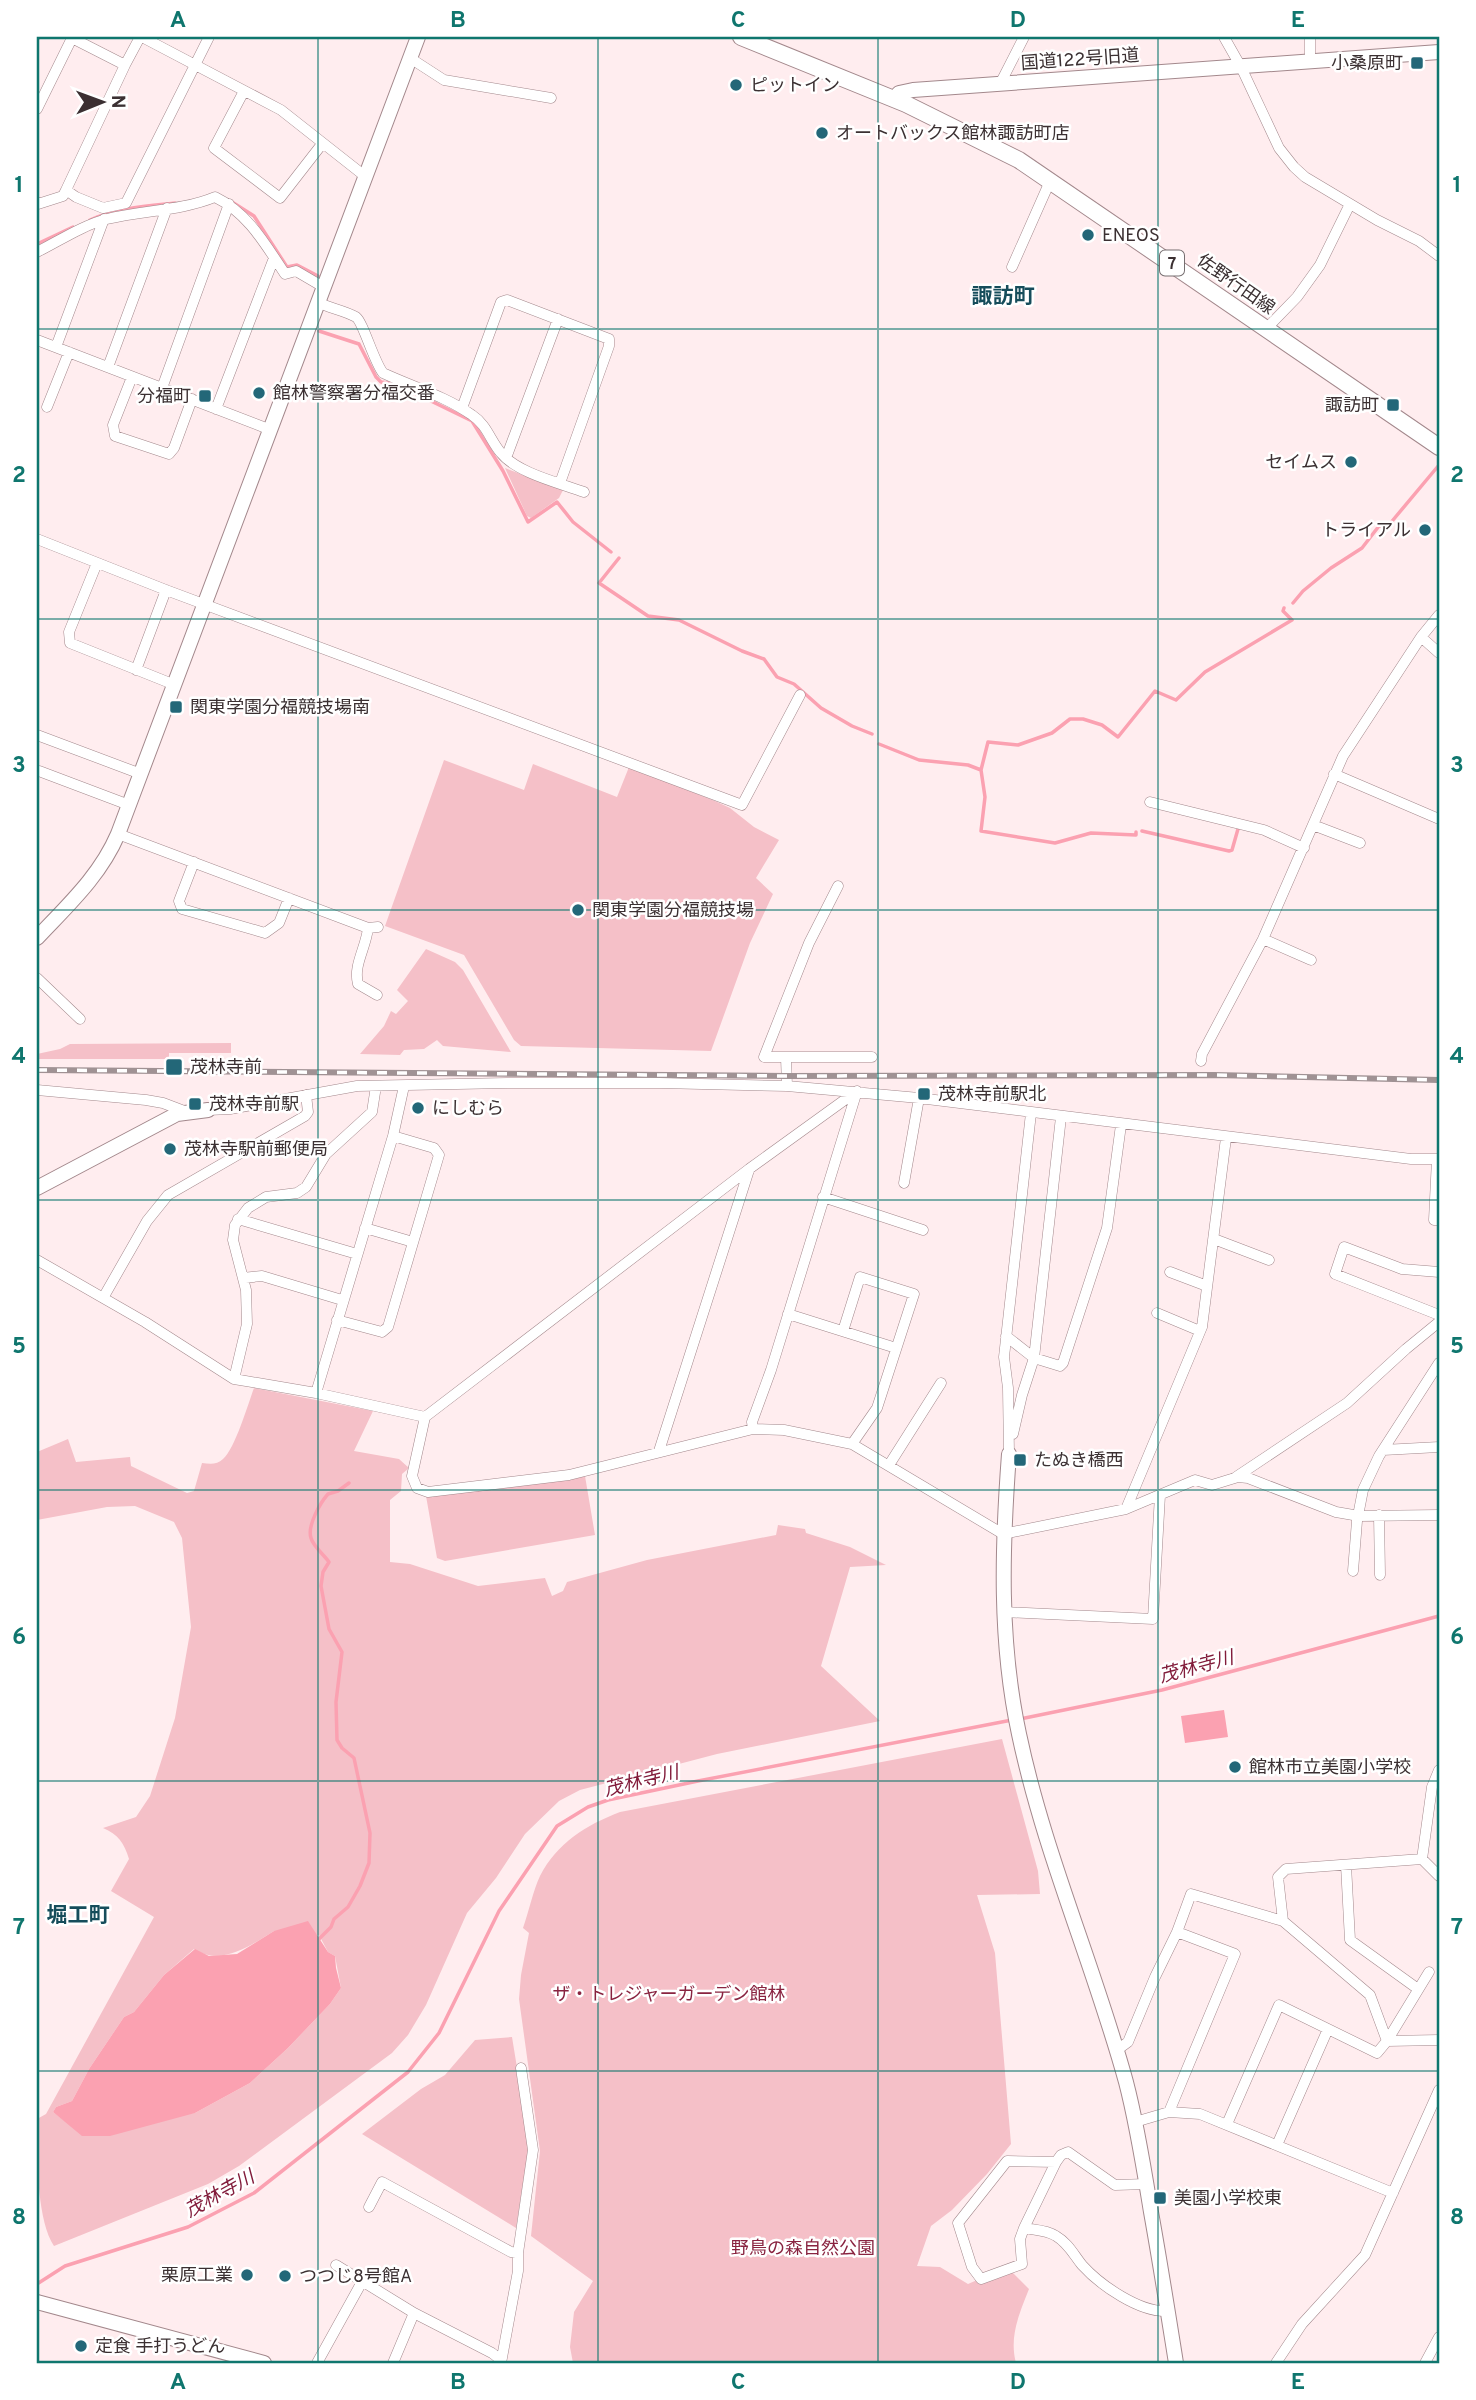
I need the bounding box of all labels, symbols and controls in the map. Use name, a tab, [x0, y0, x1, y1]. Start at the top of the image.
text: A	[170, 7, 186, 36]
text: B	[450, 7, 466, 36]
text: C	[731, 7, 745, 36]
text: D	[1010, 7, 1026, 36]
text: E	[1291, 7, 1305, 36]
street label: 国道122号旧道	[1020, 45, 1140, 76]
place label: 小桑原町	[1331, 53, 1403, 76]
marker: 小桑原町	[1409, 55, 1425, 71]
north arrow	[66, 66, 136, 136]
place label: ピットイン	[750, 75, 840, 98]
marker: ピットイン	[728, 77, 744, 93]
text: N	[105, 95, 129, 109]
place label: オートバックス館林諏訪町店	[836, 123, 1069, 146]
marker: オートバックス館林諏訪町店	[814, 125, 830, 141]
text: 1	[14, 172, 24, 201]
text: 1	[1452, 172, 1462, 201]
place label: ENEOS	[1102, 225, 1160, 248]
marker: ENEOS	[1080, 227, 1096, 243]
road number: 7	[1160, 250, 1184, 276]
street label: 佐野行田線	[1192, 250, 1279, 320]
district label: 諏訪町	[972, 284, 1035, 311]
place label: 館林警察署分福交番	[273, 383, 435, 406]
marker: 館林警察署分福交番	[251, 385, 267, 401]
place label: 分福町	[137, 386, 191, 409]
marker: 分福町	[197, 388, 213, 404]
place label: 諏訪町	[1325, 395, 1379, 418]
marker: 諏訪町	[1385, 397, 1401, 413]
place label: セイムス	[1265, 452, 1337, 475]
marker: セイムス	[1343, 454, 1359, 470]
text: 2	[12, 462, 26, 491]
text: 2	[1450, 462, 1464, 491]
place label: トライアル	[1321, 520, 1411, 543]
marker: トライアル	[1417, 522, 1433, 538]
place label: 関東学園分福競技場南	[190, 697, 370, 720]
marker: 関東学園分福競技場南	[168, 699, 184, 715]
text: 3	[12, 752, 26, 781]
text: 3	[1450, 752, 1464, 781]
place label: 関東学園分福競技場	[592, 900, 754, 923]
marker: 関東学園分福競技場	[570, 902, 586, 918]
text: 4	[12, 1043, 26, 1072]
text: 4	[1450, 1043, 1464, 1072]
marker: 茂林寺前	[164, 1057, 184, 1077]
place label: 茂林寺前	[190, 1057, 262, 1080]
place label: 茂林寺前駅北	[938, 1084, 1046, 1107]
marker: 茂林寺前駅北	[916, 1086, 932, 1102]
place label: 茂林寺前駅	[209, 1094, 299, 1117]
marker: 茂林寺前駅	[187, 1096, 203, 1112]
place label: にしむら	[432, 1098, 504, 1121]
marker: にしむら	[410, 1100, 426, 1116]
place label: 茂林寺駅前郵便局	[184, 1139, 328, 1162]
marker: 茂林寺駅前郵便局	[162, 1141, 178, 1157]
text: 5	[12, 1333, 26, 1362]
text: 5	[1450, 1333, 1464, 1362]
place label: たぬき橋西	[1034, 1450, 1124, 1473]
marker: たぬき橋西	[1012, 1452, 1028, 1468]
text: 6	[12, 1624, 26, 1653]
text: 6	[1450, 1624, 1464, 1653]
water label: 茂林寺川	[1157, 1646, 1238, 1689]
place label: 館林市立美園小学校	[1249, 1757, 1411, 1780]
marker: 館林市立美園小学校	[1227, 1759, 1243, 1775]
water label: 茂林寺川	[602, 1761, 683, 1803]
district label: 堀工町	[47, 1903, 110, 1930]
text: 7	[13, 1914, 25, 1943]
text: 7	[1451, 1914, 1463, 1943]
park label: ザ・トレジャーガーデン館林	[552, 1984, 786, 2007]
water label: 茂林寺川	[181, 2165, 261, 2224]
place label: 美園小学校東	[1174, 2188, 1282, 2211]
marker: 美園小学校東	[1152, 2190, 1168, 2206]
text: 8	[12, 2204, 26, 2233]
text: 8	[1450, 2204, 1464, 2233]
park label: 野鳥の森自然公園	[731, 2238, 875, 2261]
place label: 栗原工業	[161, 2265, 233, 2288]
place label: つつじ8号館A	[299, 2266, 412, 2289]
marker: 栗原工業	[239, 2267, 255, 2283]
marker: つつじ8号館A	[277, 2268, 293, 2284]
place label: 定食 手打うどん	[95, 2336, 225, 2359]
marker: 定食 手打うどん	[73, 2338, 89, 2354]
text: A	[170, 2369, 186, 2398]
text: B	[450, 2369, 466, 2398]
text: C	[731, 2369, 745, 2398]
text: D	[1010, 2369, 1026, 2398]
text: E	[1291, 2369, 1305, 2398]

